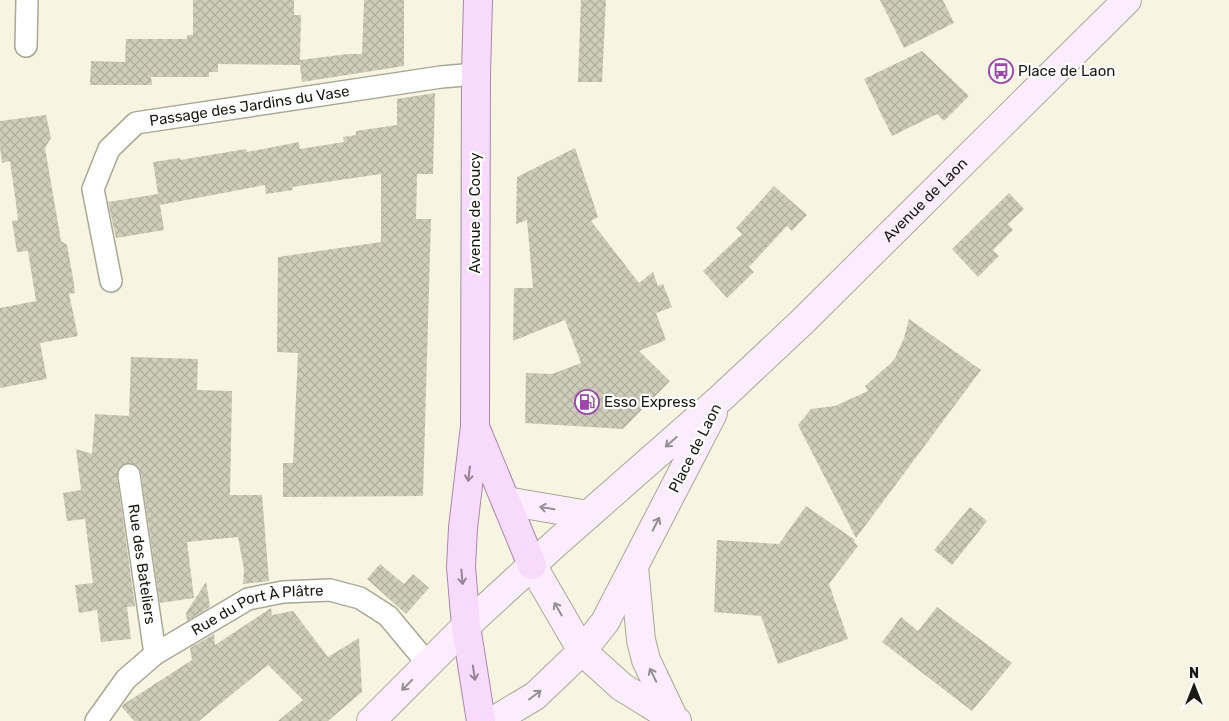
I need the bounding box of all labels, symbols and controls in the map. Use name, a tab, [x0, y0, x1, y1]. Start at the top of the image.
bus stop icon: Place de Laon	[988, 58, 1014, 84]
place label: Place de Laon	[1018, 62, 1115, 80]
street label: Passage des Jardins du Vase	[148, 82, 351, 130]
street label: Avenue de Coucy	[466, 152, 484, 274]
street label: Avenue de Laon	[879, 154, 971, 246]
fuel station icon: Esso Express	[574, 389, 600, 415]
place label: Esso Express	[604, 393, 696, 411]
street label: Place de Laon	[665, 401, 725, 495]
one-way arrow	[665, 436, 678, 448]
one-way arrow	[464, 466, 474, 482]
one-way arrow	[539, 502, 555, 512]
street label: Rue des Bateliers	[124, 503, 160, 626]
one-way arrow	[651, 516, 661, 531]
one-way arrow	[457, 569, 467, 585]
street label: Rue du Port À Plâtre	[188, 581, 324, 639]
one-way arrow	[553, 602, 562, 617]
north arrow	[1169, 661, 1219, 711]
one-way arrow	[469, 665, 479, 681]
text: N	[1189, 665, 1199, 682]
one-way arrow	[648, 668, 657, 683]
one-way arrow	[401, 679, 413, 691]
one-way arrow	[528, 690, 541, 701]

